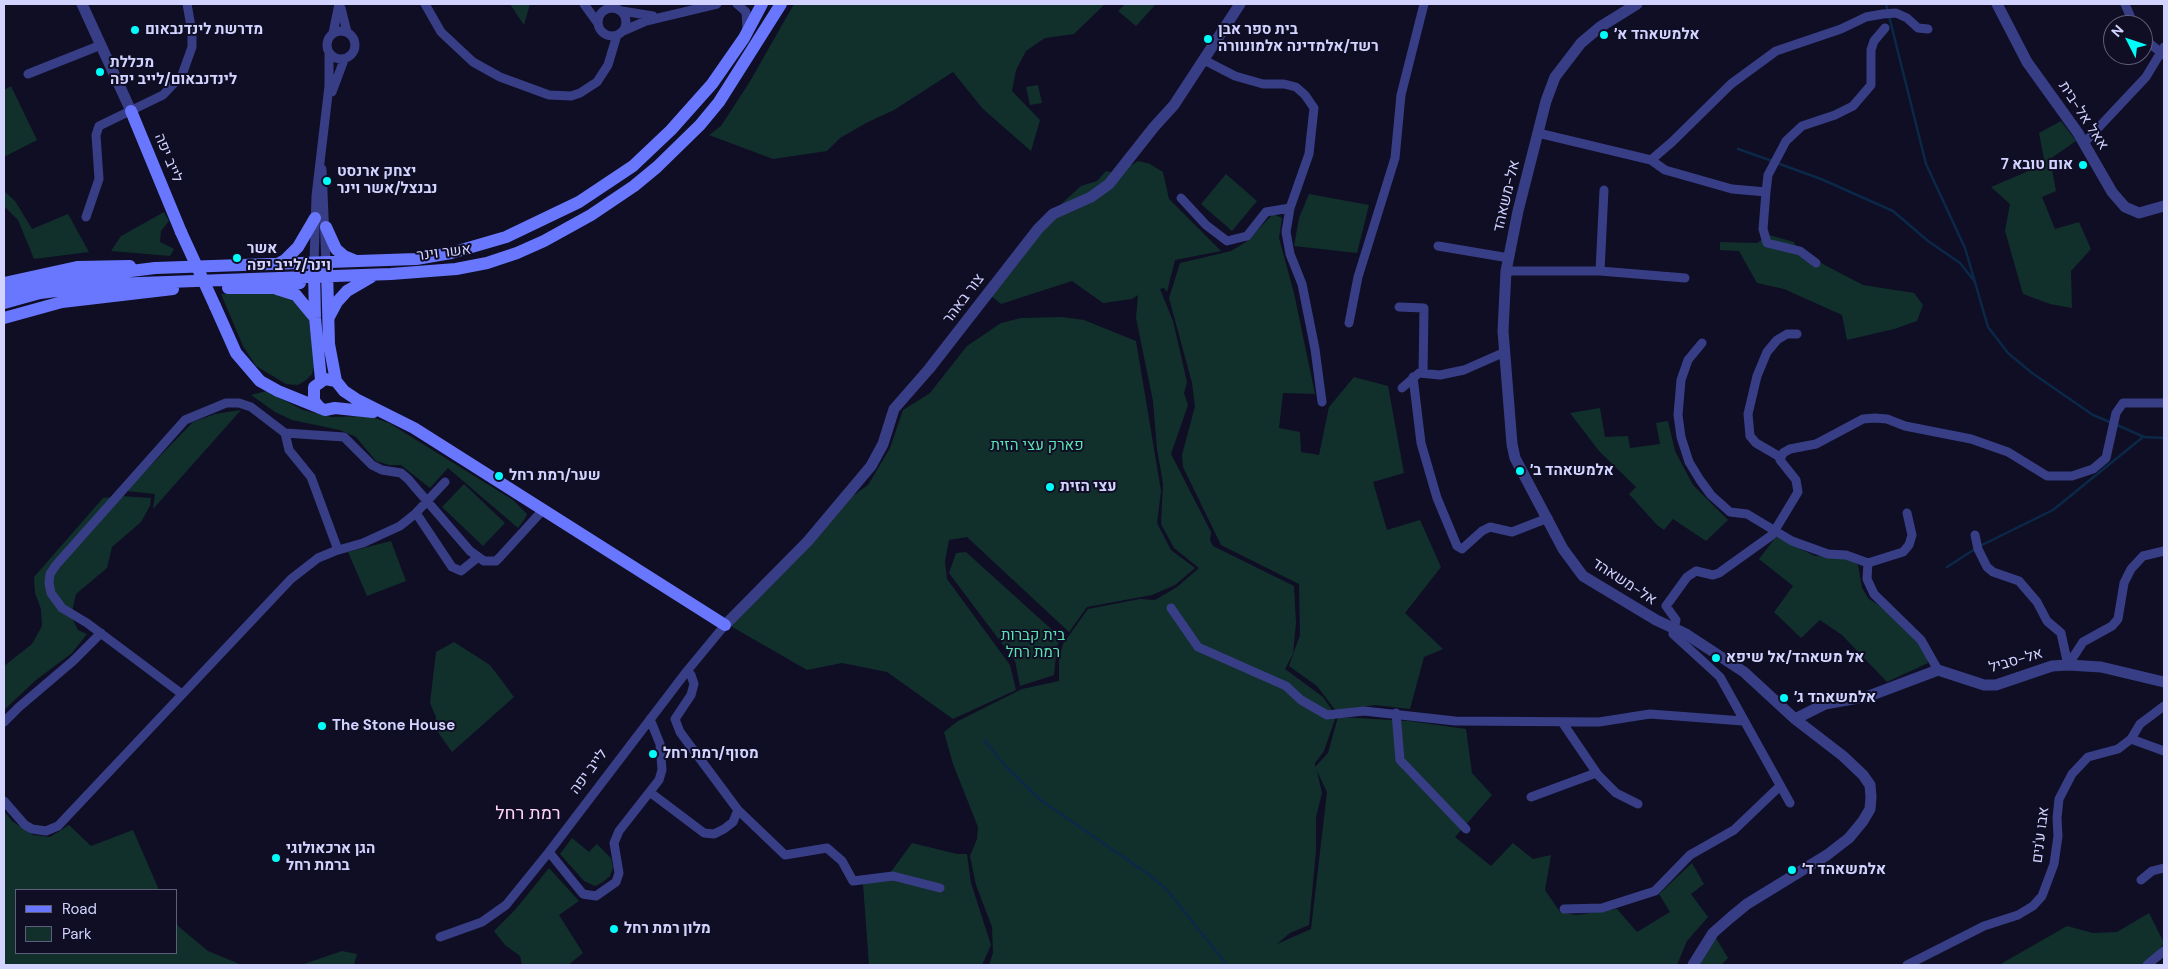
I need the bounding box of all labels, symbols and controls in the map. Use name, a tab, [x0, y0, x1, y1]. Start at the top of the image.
north arrow	[2103, 15, 2153, 65]
place label: מדרשת לינדנבאום	[145, 21, 263, 39]
place label: בית ספר אבן רשד/אלמדינה אלמונוורה	[1218, 21, 1379, 56]
text: N	[2107, 21, 2128, 41]
marker: מדרשת לינדנבאום	[129, 24, 141, 36]
place label: אלמשאהד א׳	[1614, 26, 1700, 44]
marker: אלמשאהד א׳	[1598, 29, 1610, 41]
marker: בית ספר אבן רשד/אלמדינה אלמונוורה	[1202, 33, 1214, 45]
place label: מכללת לינדנבאום/לייב יפה	[110, 54, 237, 89]
marker: מכללת לינדנבאום/לייב יפה	[94, 66, 106, 78]
street label: אאל אל-בית	[2054, 78, 2112, 154]
street label: לייב יפה	[150, 131, 186, 185]
place label: אום טובא 7	[2001, 156, 2073, 174]
street label: אל-משאהד	[1490, 158, 1524, 234]
marker: אום טובא 7	[2077, 159, 2089, 171]
place label: יצחק ארנסט נבנצל/אשר וינר	[337, 163, 438, 198]
marker: יצחק ארנסט נבנצל/אשר וינר	[321, 175, 333, 187]
place label: אשר וינר/לייב יפה	[247, 240, 331, 275]
street label: אשר וינר	[416, 241, 472, 265]
marker: אשר וינר/לייב יפה	[231, 252, 243, 264]
street label: צור באהר	[939, 271, 989, 327]
park label: פארק עצי הזית	[990, 437, 1084, 455]
place label: אלמשאהד ב׳	[1530, 462, 1614, 480]
marker: אלמשאהד ב׳	[1514, 465, 1526, 477]
place label: שער/רמת רחל	[509, 467, 601, 485]
marker: שער/רמת רחל	[493, 470, 505, 482]
place label: עצי הזית	[1060, 478, 1117, 496]
marker: עצי הזית	[1044, 481, 1056, 493]
street label: אל-משאהד	[1588, 555, 1660, 609]
park label: בית קברות רמת רחל	[1001, 627, 1065, 662]
street label: אל-סביל	[1987, 645, 2045, 677]
place label: אל משאהד/אל שיפא	[1726, 649, 1864, 667]
marker: אל משאהד/אל שיפא	[1710, 652, 1722, 664]
place label: אלמשאהד ג׳	[1794, 689, 1876, 707]
marker: אלמשאהד ג׳	[1778, 692, 1790, 704]
place label: The Stone House	[332, 717, 455, 735]
marker: The Stone House	[316, 720, 328, 732]
place label: מסוף/רמת רחל	[663, 745, 759, 763]
street label: לייב יפה	[566, 746, 612, 798]
marker: מסוף/רמת רחל	[647, 748, 659, 760]
district label: רמת רחל	[495, 803, 561, 825]
street label: אבו ע'נים	[2029, 806, 2053, 864]
place label: הגן ארכאולוגי ברמת רחל	[286, 840, 375, 875]
marker: הגן ארכאולוגי ברמת רחל	[270, 852, 282, 864]
place label: אלמשאהד ד׳	[1802, 861, 1886, 879]
marker: אלמשאהד ד׳	[1786, 864, 1798, 876]
legend	[15, 889, 178, 954]
text: Road	[62, 899, 97, 919]
place label: מלון רמת רחל	[624, 920, 711, 938]
marker: מלון רמת רחל	[608, 923, 620, 935]
text: Park	[62, 924, 92, 944]

